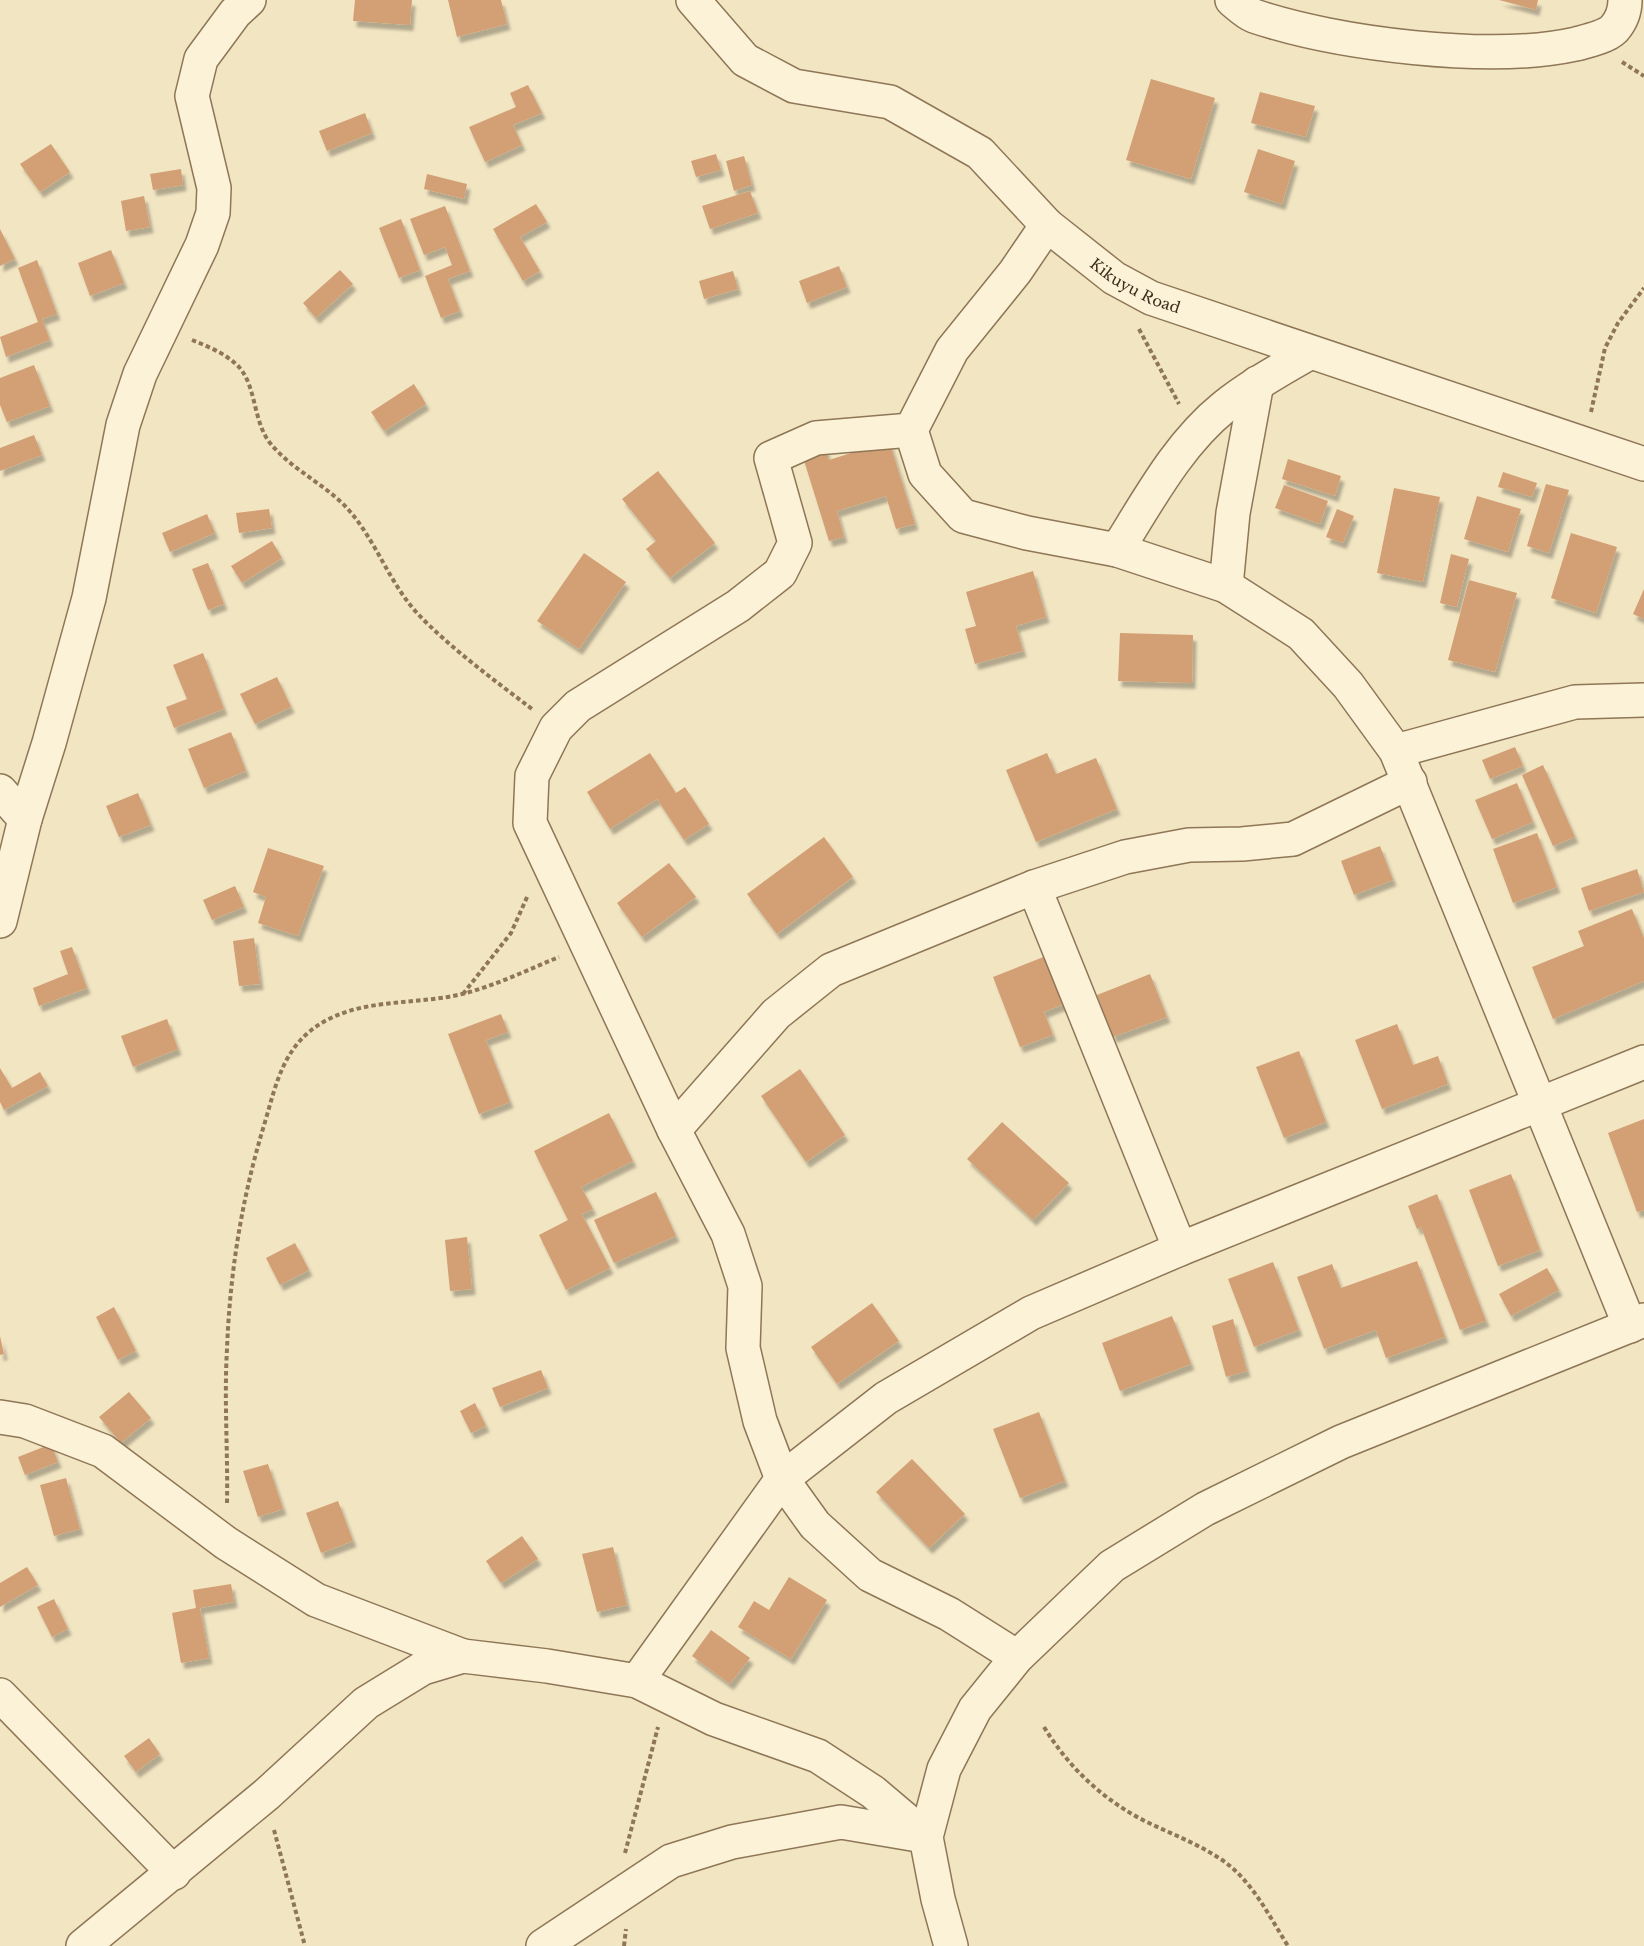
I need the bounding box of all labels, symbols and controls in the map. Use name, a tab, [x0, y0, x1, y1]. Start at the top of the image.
street label: Kikuyu Road	[1087, 254, 1183, 317]

